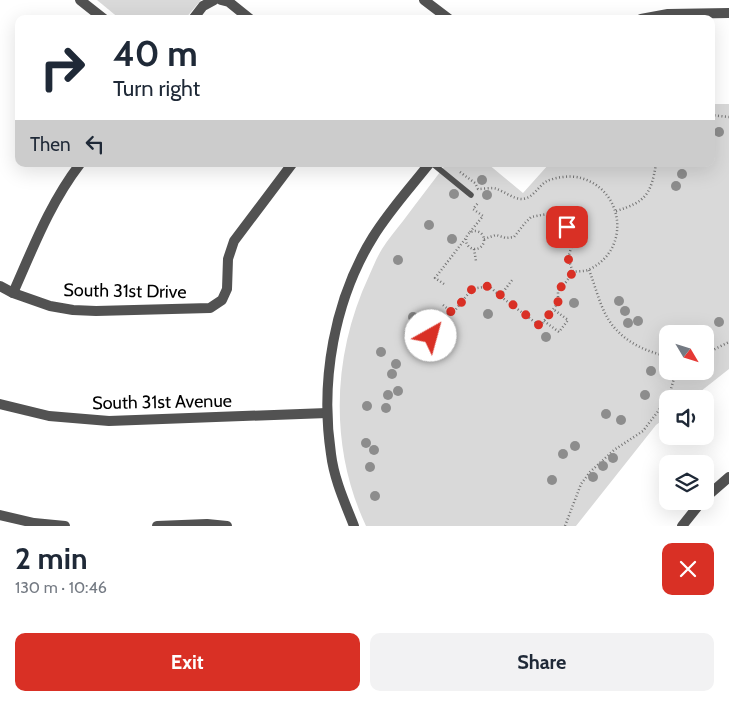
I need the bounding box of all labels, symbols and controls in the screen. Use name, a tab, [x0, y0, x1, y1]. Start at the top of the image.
text: 40 m	[113, 32, 198, 75]
icon: right	[30, 35, 95, 100]
text: Turn right	[113, 75, 200, 102]
icon: left	[81, 130, 109, 158]
text: Then	[30, 133, 71, 156]
pin	[546, 206, 588, 248]
icon: arrive	[553, 213, 581, 241]
street label: South 31st Drive	[63, 279, 187, 303]
position arrow	[404, 309, 456, 361]
north arrow	[659, 325, 714, 380]
map controls	[659, 325, 714, 510]
street label: South 31st Avenue	[92, 390, 232, 414]
button: sound	[659, 390, 714, 445]
button: layers	[659, 455, 714, 510]
text: 2 min	[15, 540, 87, 577]
button: close	[662, 543, 714, 595]
text: 130 m · 10:46	[15, 578, 107, 597]
button: Exit	[15, 633, 360, 691]
button: Share	[370, 633, 714, 691]

